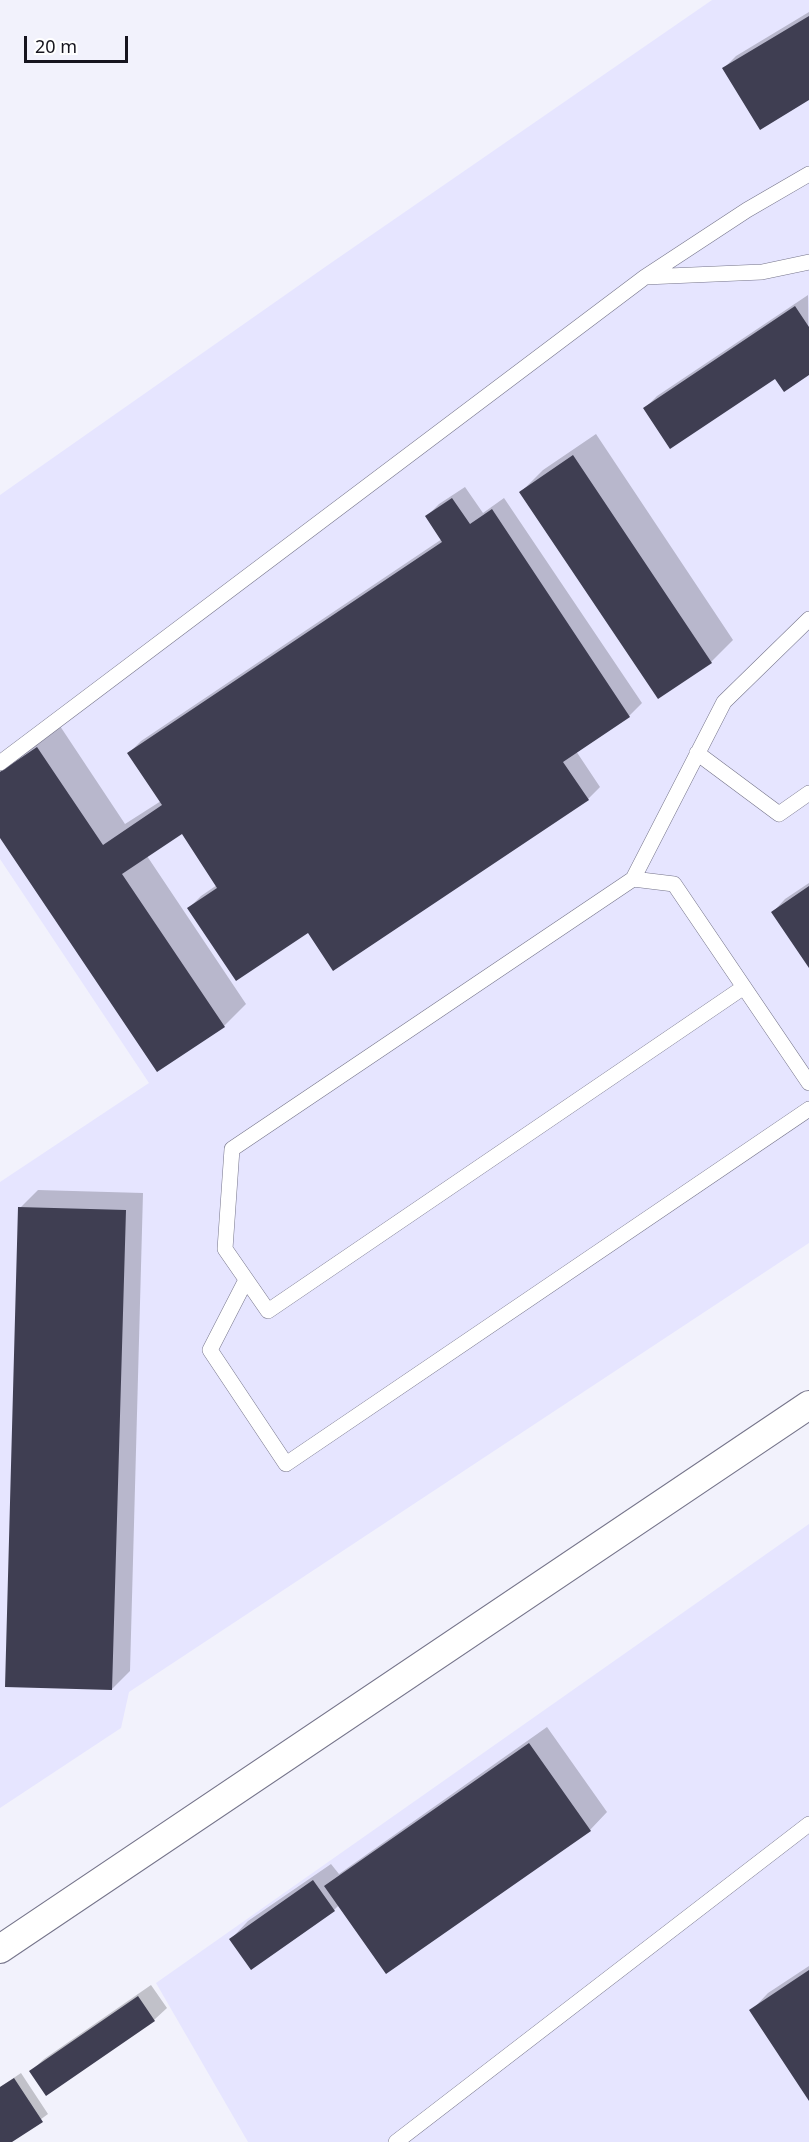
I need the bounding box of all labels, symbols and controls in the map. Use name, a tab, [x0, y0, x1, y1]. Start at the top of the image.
scale bar	[27, 24, 130, 62]
text: 20 m	[35, 34, 77, 58]

